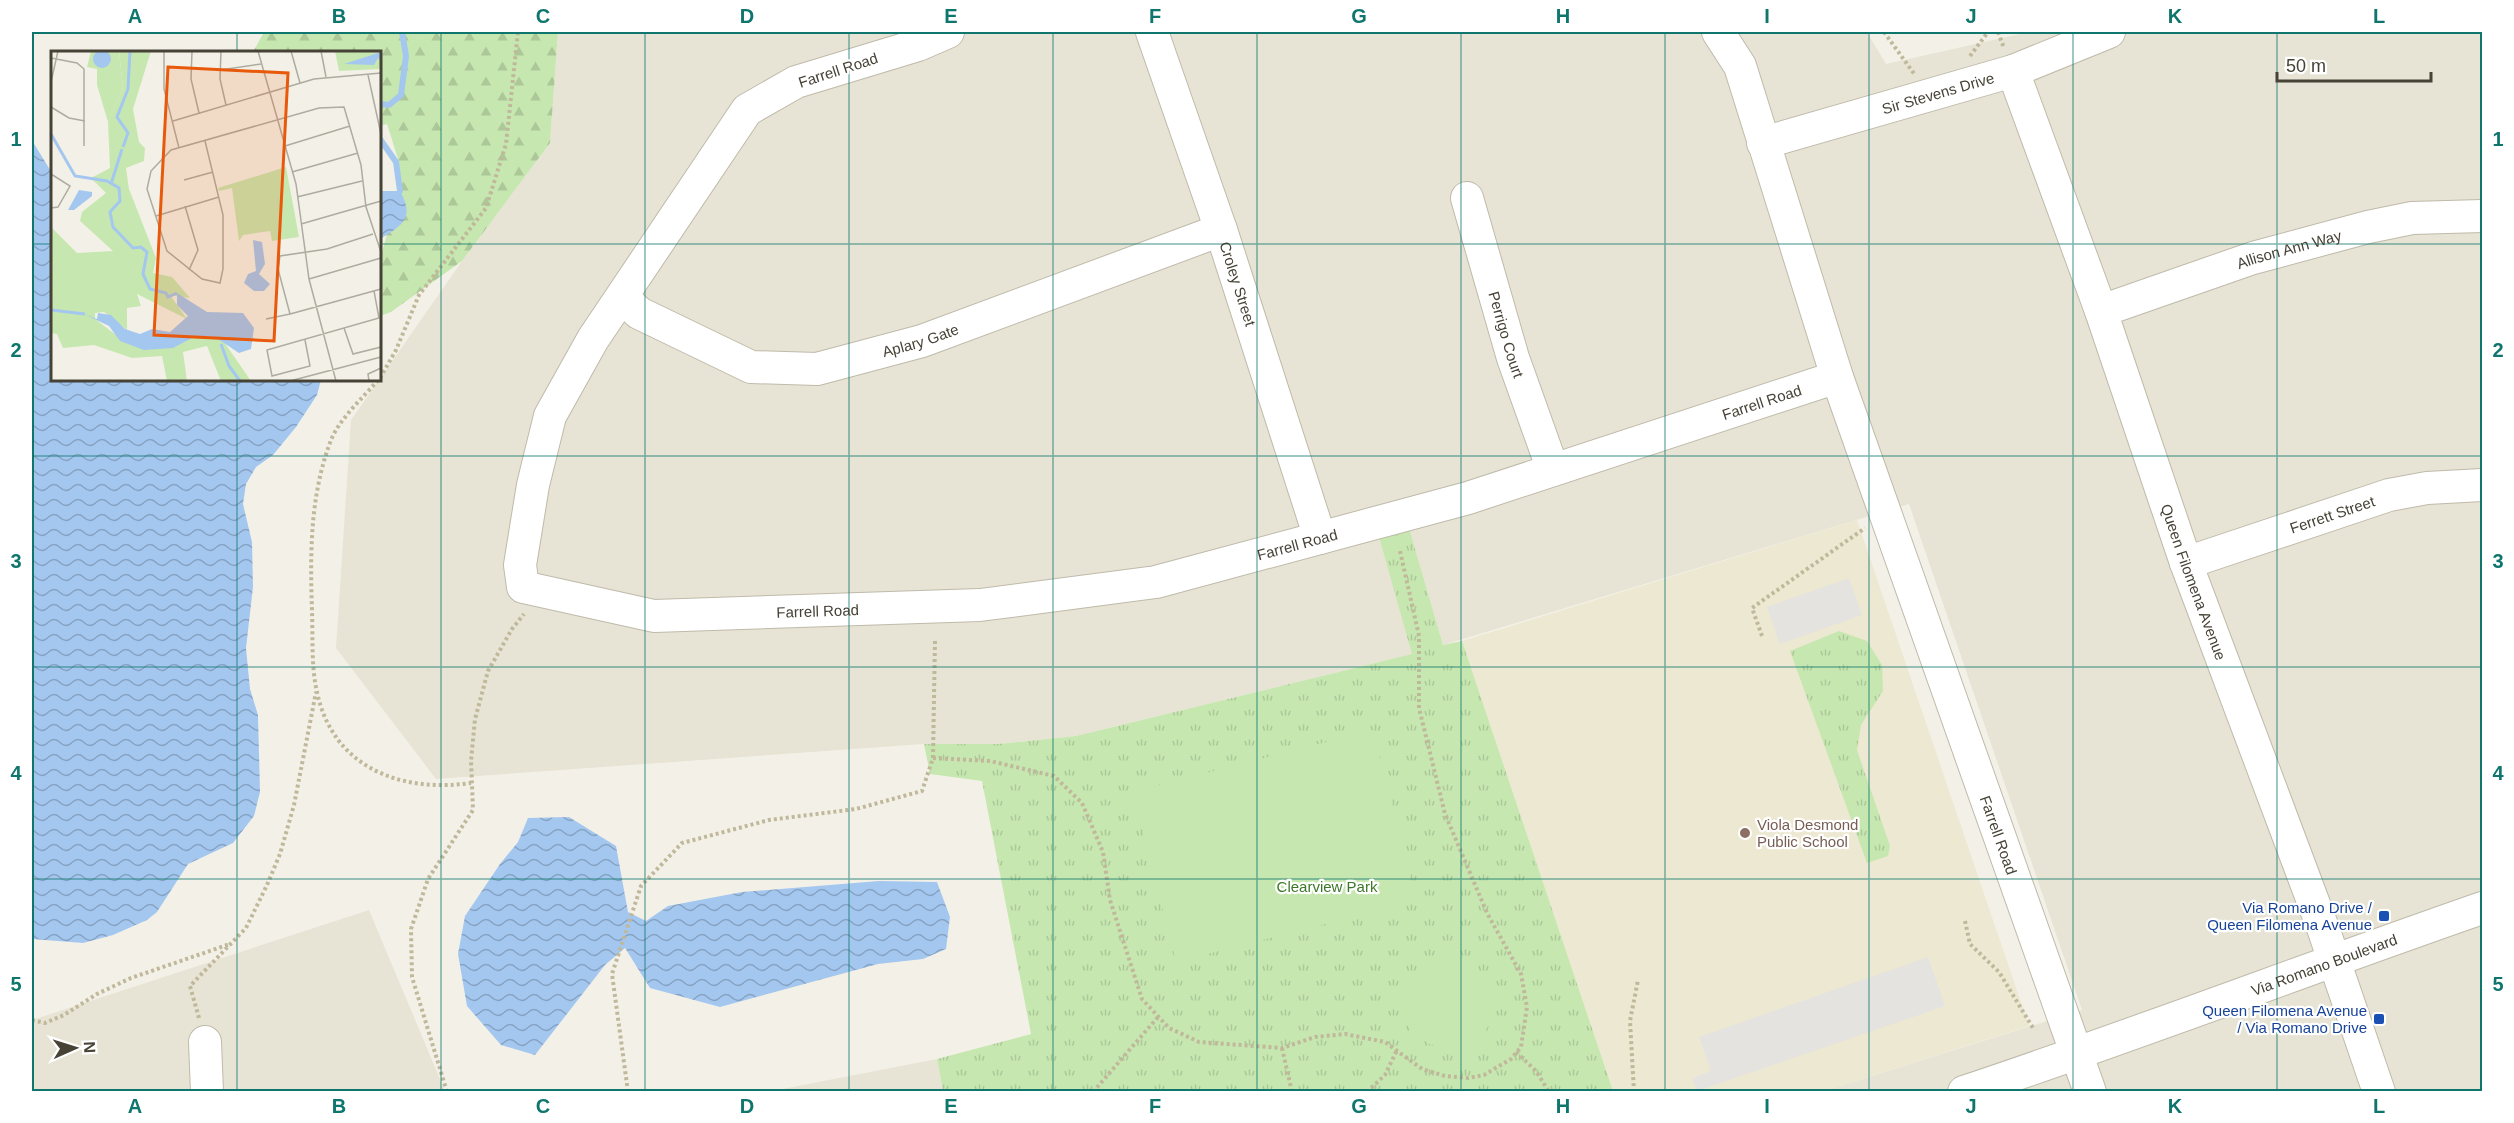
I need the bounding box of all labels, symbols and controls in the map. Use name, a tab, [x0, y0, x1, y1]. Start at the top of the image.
text: A	[128, 5, 142, 27]
text: B	[332, 5, 346, 27]
text: C	[536, 5, 550, 27]
text: D	[740, 5, 754, 27]
text: E	[944, 5, 958, 27]
text: F	[1149, 5, 1161, 27]
text: G	[1351, 5, 1367, 27]
text: H	[1556, 5, 1570, 27]
text: I	[1764, 5, 1770, 27]
text: J	[1965, 5, 1977, 27]
text: K	[2168, 5, 2183, 27]
text: L	[2373, 5, 2385, 27]
scale bar	[2277, 45, 2432, 83]
street label: Farrell Road	[796, 49, 880, 91]
inset map	[51, 51, 381, 381]
text: 50 m	[2286, 56, 2326, 76]
street label: Sir Stevens Drive	[1880, 68, 1996, 117]
text: 1	[10, 128, 22, 150]
text: 1	[2492, 128, 2504, 150]
street label: Allison Ann Way	[2234, 226, 2344, 272]
street label: Croley Street	[1217, 239, 1260, 329]
street label: Perrigo Court	[1486, 289, 1528, 381]
street label: Aplary Gate	[880, 320, 961, 360]
text: 2	[10, 339, 22, 361]
text: 2	[2492, 339, 2504, 361]
street label: Farrell Road	[1720, 381, 1803, 423]
street label: Ferrett Street	[2287, 492, 2377, 536]
street label: Queen Filomena Avenue	[2158, 502, 2230, 662]
street label: Farrell Road	[1255, 525, 1339, 563]
text: 3	[10, 550, 22, 572]
text: 3	[2492, 550, 2504, 572]
street label: Farrell Road	[776, 601, 859, 620]
text: 4	[10, 762, 22, 784]
text: 4	[2492, 762, 2504, 784]
street label: Farrell Road	[1977, 793, 2021, 877]
place label: Viola Desmond Public School	[1757, 816, 1858, 850]
marker: Viola Desmond Public School	[1738, 826, 1752, 840]
park label: Clearview Park	[1277, 878, 1378, 895]
place label: Via Romano Drive / Queen Filomena Avenue	[2207, 899, 2373, 933]
marker: Via Romano Drive / Queen Filomena Avenue	[2377, 909, 2391, 923]
street label: Via Romano Boulevard	[2249, 930, 2399, 998]
text: 5	[10, 973, 22, 995]
text: 5	[2492, 973, 2504, 995]
place label: Queen Filomena Avenue / Via Romano Drive	[2202, 1002, 2367, 1036]
marker: Queen Filomena Avenue / Via Romano Drive	[2372, 1012, 2386, 1026]
north arrow	[45, 1018, 105, 1078]
text: N	[81, 1041, 98, 1053]
text: A	[128, 1095, 142, 1117]
text: B	[332, 1095, 346, 1117]
text: C	[536, 1095, 550, 1117]
text: D	[740, 1095, 754, 1117]
text: E	[944, 1095, 958, 1117]
text: F	[1149, 1095, 1161, 1117]
text: G	[1351, 1095, 1367, 1117]
text: H	[1556, 1095, 1570, 1117]
text: I	[1764, 1095, 1770, 1117]
text: J	[1965, 1095, 1977, 1117]
text: K	[2168, 1095, 2183, 1117]
text: L	[2373, 1095, 2385, 1117]

